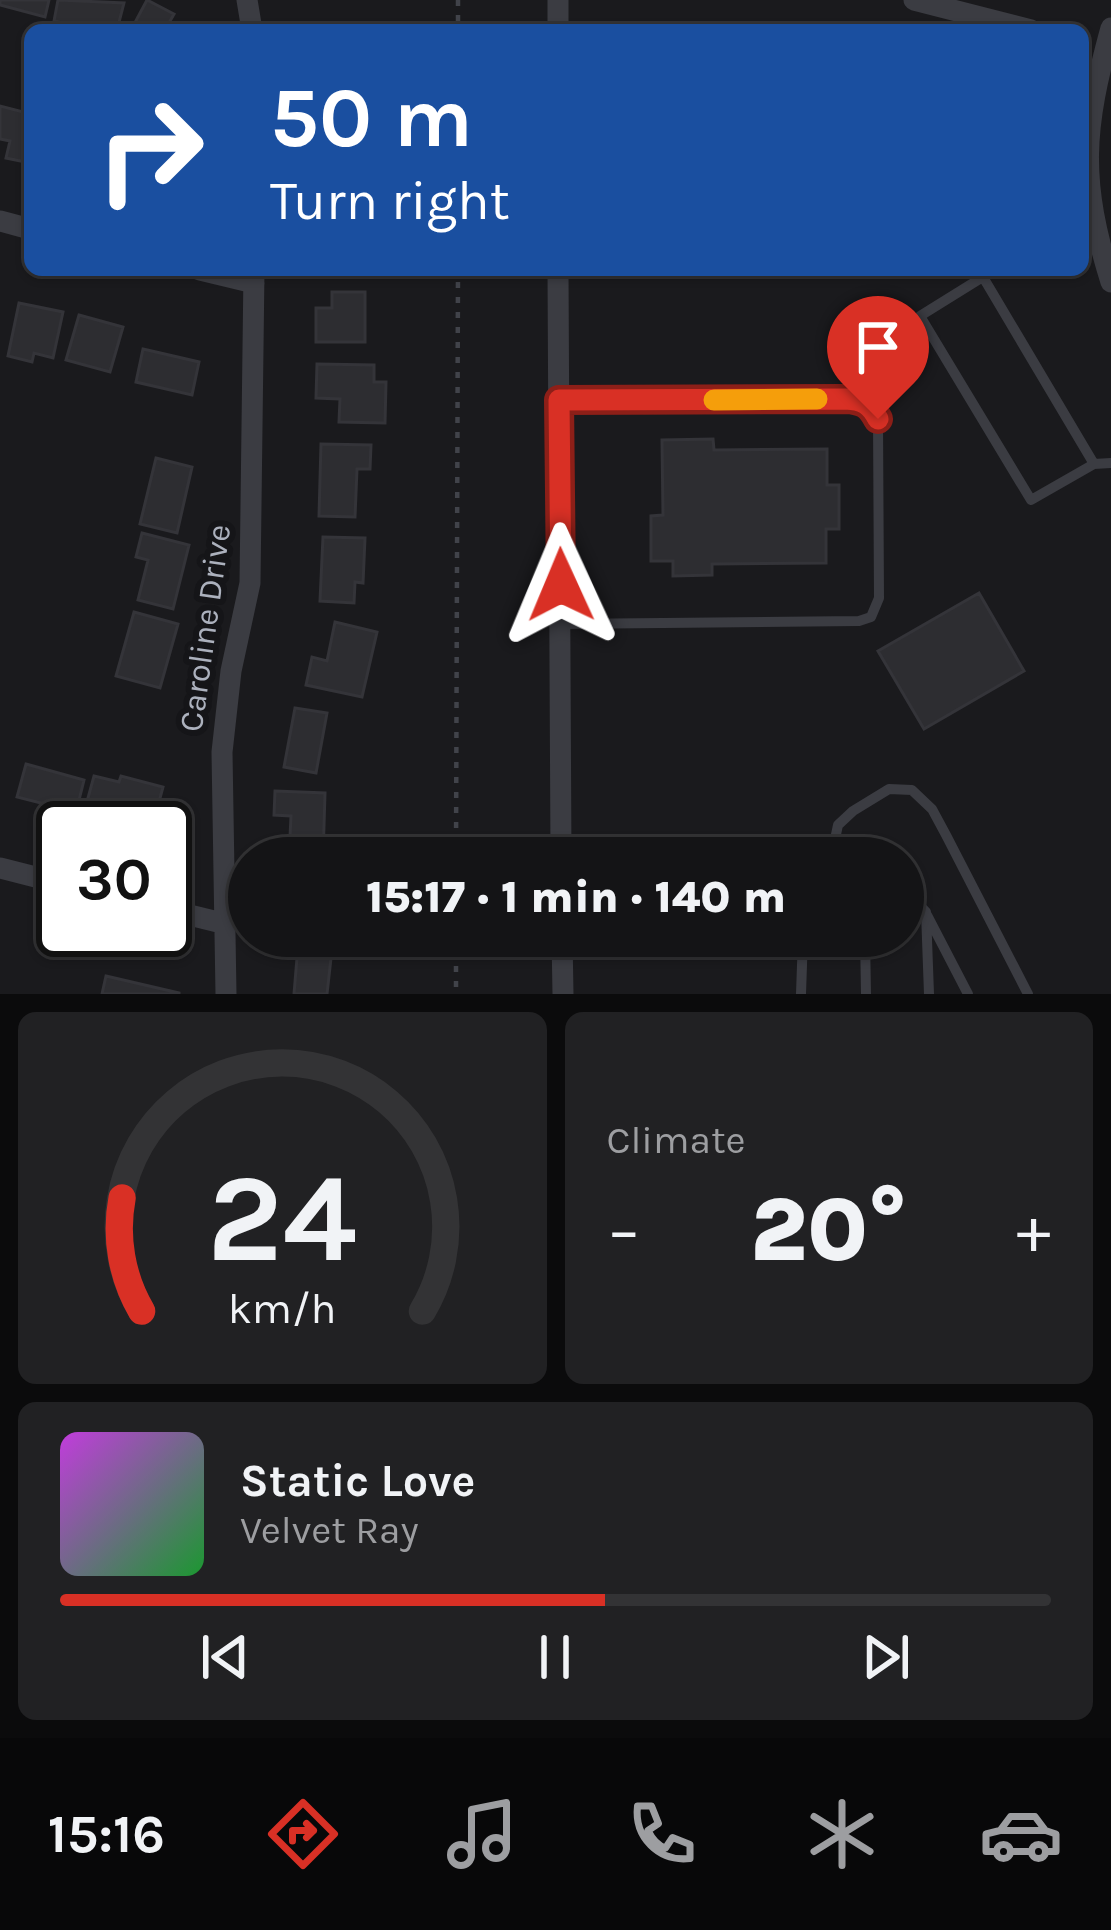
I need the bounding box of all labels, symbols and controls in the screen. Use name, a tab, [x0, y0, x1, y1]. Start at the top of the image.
text: 50 m	[270, 69, 473, 167]
icon: right	[72, 72, 228, 228]
text: Turn right	[270, 169, 510, 233]
pin	[827, 296, 929, 419]
icon: arrive	[845, 314, 911, 380]
street label: Caroline Drive	[172, 522, 238, 734]
position arrow	[498, 522, 624, 648]
speed limit sign: 30	[36, 801, 192, 957]
text: 15:17 · 1 min · 140 m	[366, 871, 786, 923]
text: Climate	[607, 1117, 746, 1163]
text: 24	[207, 1146, 357, 1291]
text: 20°	[750, 1177, 907, 1283]
text: −	[607, 1191, 641, 1269]
text: +	[1016, 1191, 1051, 1269]
text: km/h	[228, 1284, 337, 1334]
text: Static Love	[240, 1455, 475, 1507]
text: Velvet Ray	[240, 1507, 419, 1553]
icon: previous	[192, 1624, 258, 1690]
icon: pause	[522, 1624, 588, 1690]
icon: next	[853, 1624, 919, 1690]
icon: directions	[261, 1792, 345, 1876]
icon: music	[440, 1792, 524, 1876]
icon: phone	[620, 1792, 704, 1876]
icon: climate	[800, 1792, 884, 1876]
icon: car	[979, 1792, 1063, 1876]
text: 15:16	[48, 1802, 165, 1866]

